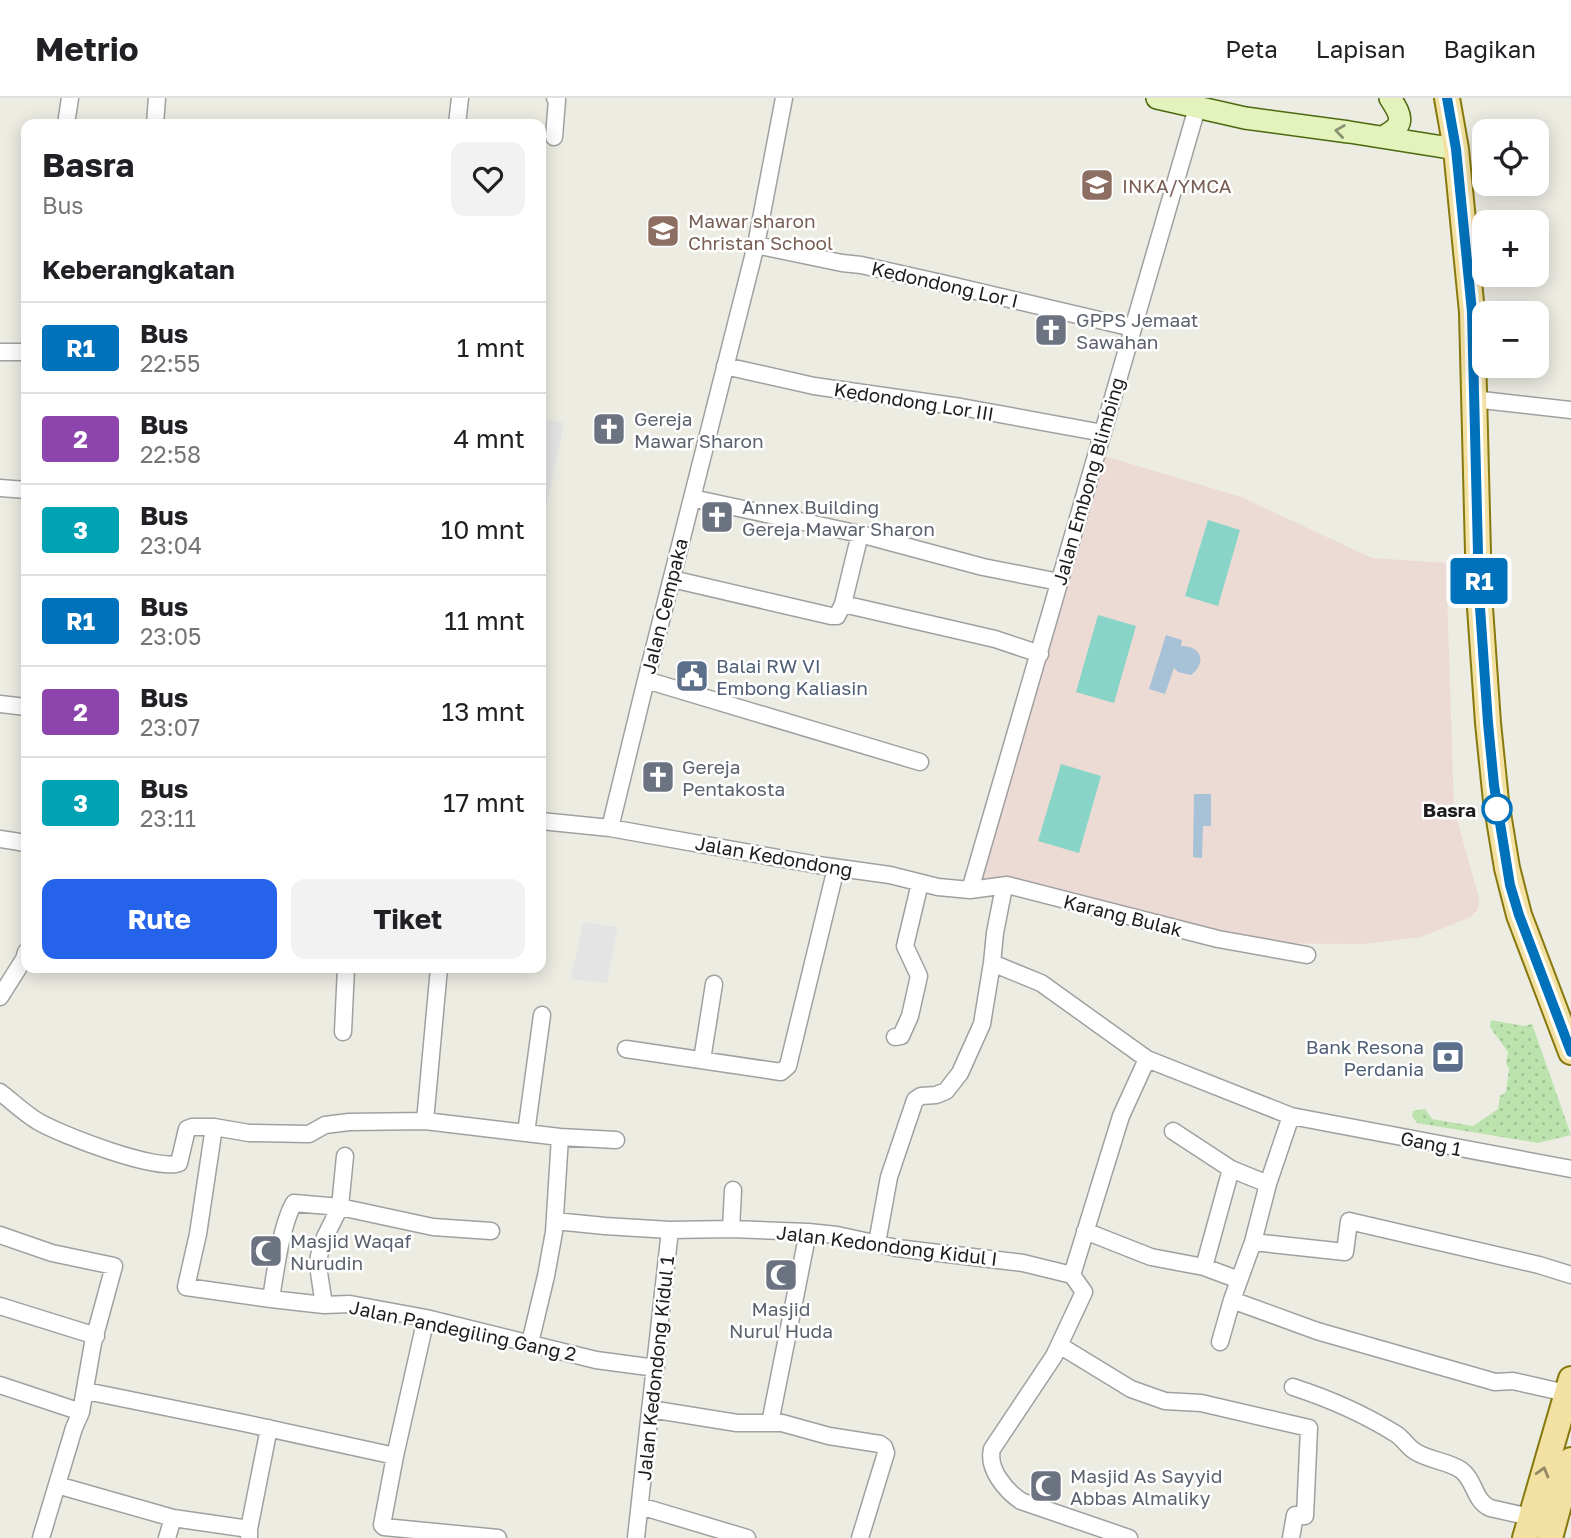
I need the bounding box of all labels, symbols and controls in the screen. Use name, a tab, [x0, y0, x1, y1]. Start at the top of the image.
text: Metrio	[35, 29, 139, 68]
text: Peta	[1225, 34, 1278, 63]
text: Lapisan	[1316, 34, 1406, 63]
text: Bagikan	[1444, 34, 1536, 63]
map controls	[1472, 119, 1549, 378]
button: locate	[1472, 119, 1549, 196]
one-way arrow	[1334, 123, 1346, 138]
button: heart	[451, 142, 525, 216]
text: Basra	[42, 145, 134, 184]
school or university icon: INKA/YMCA	[1078, 166, 1116, 204]
place label: INKA/YMCA	[1122, 174, 1232, 197]
text: Bus	[42, 191, 84, 219]
place label: Mawar sharon Christan School	[688, 209, 833, 254]
button: +	[1472, 210, 1549, 287]
school or university icon: Mawar sharon Christan School	[644, 212, 682, 250]
text: Keberangkatan	[42, 254, 235, 285]
street label: Kedondong Lor I	[869, 256, 1021, 312]
button: −	[1472, 301, 1549, 378]
place label: GPPS Jemaat Sawahan	[1076, 308, 1198, 353]
church icon: GPPS Jemaat Sawahan	[1032, 311, 1070, 349]
text: Bus	[140, 318, 188, 349]
text: 1 mnt	[457, 332, 525, 363]
text: R1	[66, 333, 95, 362]
text: 22:55	[140, 349, 200, 377]
street label: Jalan Embong Blimbing	[1047, 374, 1129, 588]
street label: Kedondong Lor III	[832, 377, 996, 425]
place label: Gereja Mawar Sharon	[634, 407, 764, 452]
text: Bus	[140, 409, 188, 440]
church icon: Gereja Mawar Sharon	[590, 410, 628, 448]
text: 4 mnt	[453, 423, 525, 454]
text: 2	[73, 424, 88, 453]
text: 22:58	[140, 440, 201, 468]
place label: Annex Building Gereja Mawar Sharon	[742, 495, 935, 540]
church icon: Annex Building Gereja Mawar Sharon	[698, 498, 736, 536]
text: Bus	[140, 500, 188, 531]
text: 10 mnt	[441, 514, 525, 545]
text: 3	[73, 515, 88, 544]
text: 23:04	[140, 531, 202, 559]
street label: Jalan Cempaka	[636, 536, 692, 676]
line badge: R1	[1448, 558, 1510, 604]
text: R1	[1464, 566, 1494, 595]
text: Bus	[140, 591, 188, 622]
text: 11 mnt	[444, 605, 525, 636]
text: R1	[66, 606, 95, 635]
text: 23:05	[140, 622, 201, 650]
place label: Balai RW VI Embong Kaliasin	[716, 654, 868, 699]
public building icon: Balai RW VI Embong Kaliasin	[673, 657, 711, 695]
text: Bus	[140, 682, 188, 713]
text: 13 mnt	[442, 696, 525, 727]
text: 2	[73, 697, 88, 726]
text: 23:07	[140, 713, 200, 741]
place label: Gereja Pentakosta	[682, 755, 785, 800]
church icon: Gereja Pentakosta	[639, 758, 677, 796]
text: Bus	[140, 773, 188, 804]
text: 17 mnt	[443, 787, 525, 818]
text: 3	[73, 788, 88, 817]
marker: Basra	[1482, 794, 1512, 824]
place label: Basra	[1423, 798, 1476, 821]
text: 23:11	[140, 804, 196, 832]
street label: Jalan Kedondong	[693, 831, 855, 881]
button: Rute	[42, 879, 277, 959]
button: Tiket	[291, 879, 525, 959]
street label: Karang Bulak	[1061, 889, 1185, 941]
place label: Bank Resona Perdania	[1306, 1035, 1424, 1080]
bank icon: Bank Resona Perdania	[1429, 1038, 1467, 1076]
street label: Gang 1	[1399, 1126, 1463, 1160]
street label: Jalan Kedondong Kidul I	[775, 1220, 999, 1270]
place label: Masjid Waqaf Nurudin	[290, 1229, 411, 1274]
mosque icon: Masjid Waqaf Nurudin	[247, 1232, 285, 1270]
street label: Jalan Kedondong Kidul 1	[632, 1255, 678, 1481]
mosque icon: Masjid Nurul Huda	[762, 1256, 800, 1294]
street label: Jalan Pandegiling Gang 2	[348, 1295, 578, 1365]
place label: Masjid Nurul Huda	[729, 1297, 833, 1342]
place label: Masjid As Sayyid Abbas Almaliky	[1070, 1464, 1222, 1509]
mosque icon: Masjid As Sayyid Abbas Almaliky	[1027, 1467, 1065, 1505]
one-way arrow	[1535, 1467, 1550, 1479]

